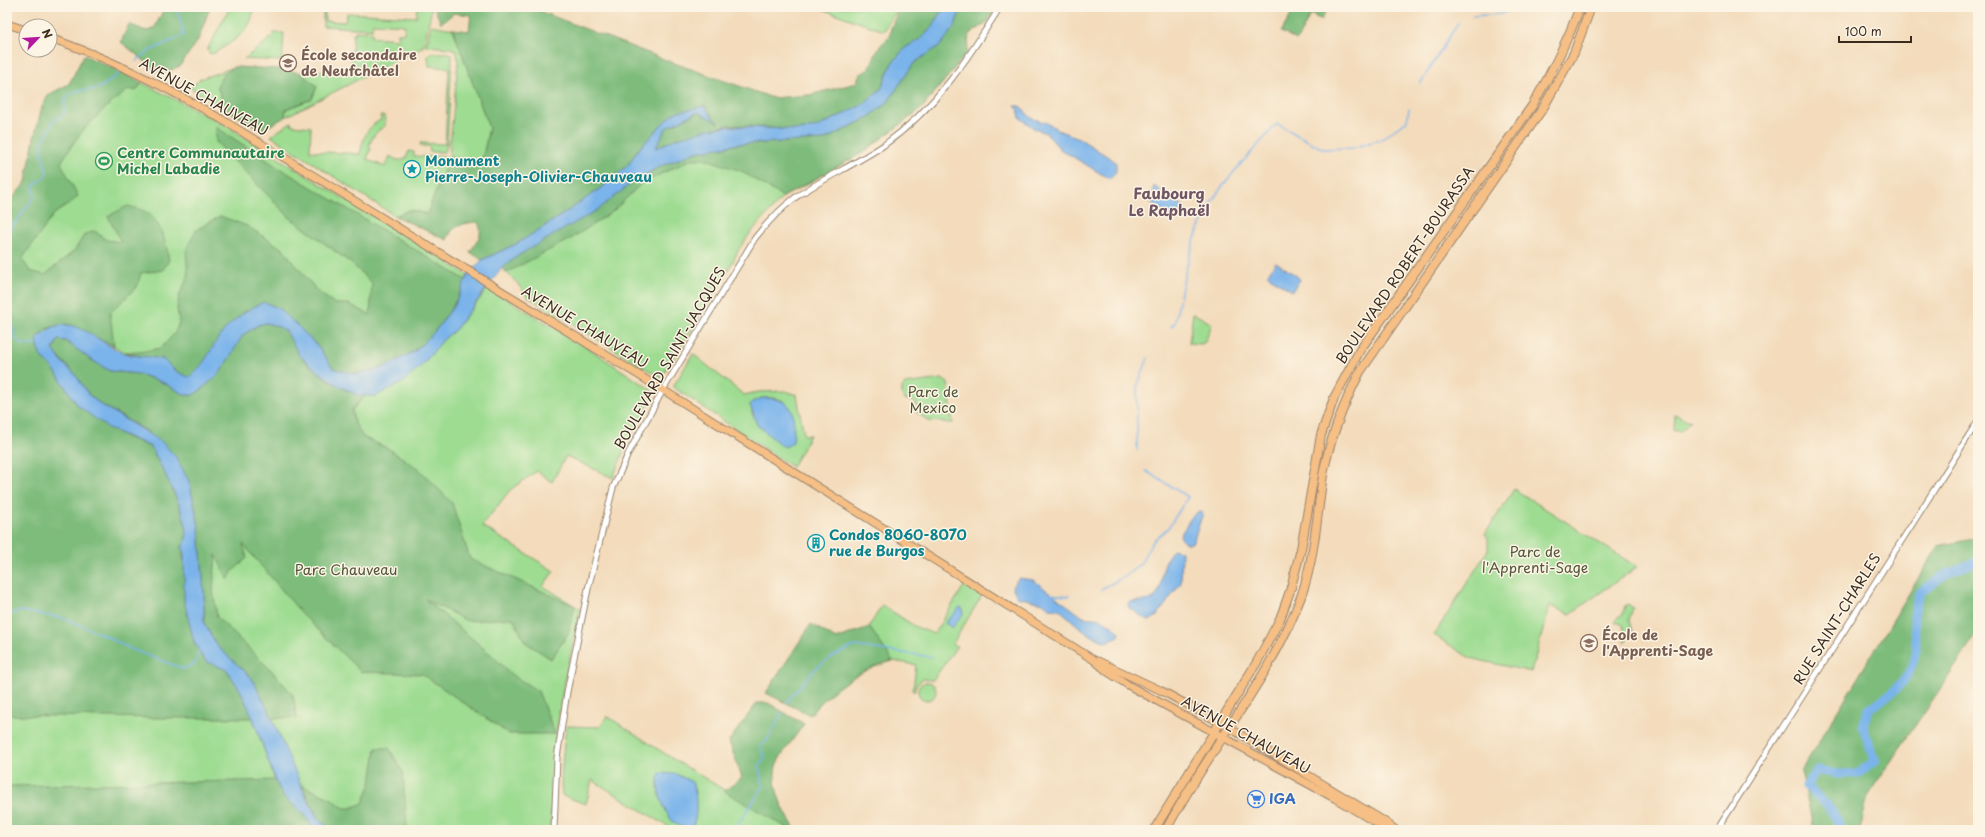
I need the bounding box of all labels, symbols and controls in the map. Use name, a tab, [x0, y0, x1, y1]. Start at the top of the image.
north arrow	[18, 18, 58, 58]
scale bar	[1839, 18, 1911, 44]
text: 100 m	[1845, 22, 1882, 40]
text: N	[38, 26, 57, 41]
place label: École secondaire de Neufchâtel	[301, 44, 417, 81]
street label: AVENUE CHAUVEAU	[136, 52, 273, 141]
school or university icon: École secondaire de Neufchâtel	[278, 53, 298, 73]
place label: Centre Communautaire Michel Labadie	[117, 142, 285, 179]
place label: Monument Pierre-Joseph-Olivier-Chauveau	[425, 150, 652, 187]
sports icon: Centre Communautaire Michel Labadie	[94, 151, 114, 171]
place icon: Monument Pierre-Joseph-Olivier-Chauveau	[402, 159, 422, 179]
street label: BOULEVARD ROBERT-BOURASSA	[1330, 161, 1479, 368]
district label: Faubourg Le Raphaël	[1128, 181, 1210, 221]
street label: BOULEVARD SAINT-JACQUES	[609, 263, 731, 453]
street label: AVENUE CHAUVEAU	[518, 280, 653, 373]
park label: Parc de Mexico	[907, 381, 959, 418]
place label: Condos 8060-8070 rue de Burgos	[829, 524, 967, 561]
building icon: Condos 8060-8070 rue de Burgos	[806, 533, 826, 553]
park label: Parc de l'Apprenti-Sage	[1482, 541, 1588, 578]
street label: RUE SAINT-CHARLES	[1788, 549, 1886, 688]
park label: Parc Chauveau	[295, 559, 397, 580]
place label: École de l'Apprenti-Sage	[1602, 624, 1714, 661]
school or university icon: École de l'Apprenti-Sage	[1579, 633, 1599, 653]
street label: AVENUE CHAUVEAU	[1178, 690, 1315, 779]
place label: IGA	[1269, 788, 1296, 809]
supermarket icon: IGA	[1246, 789, 1266, 809]

